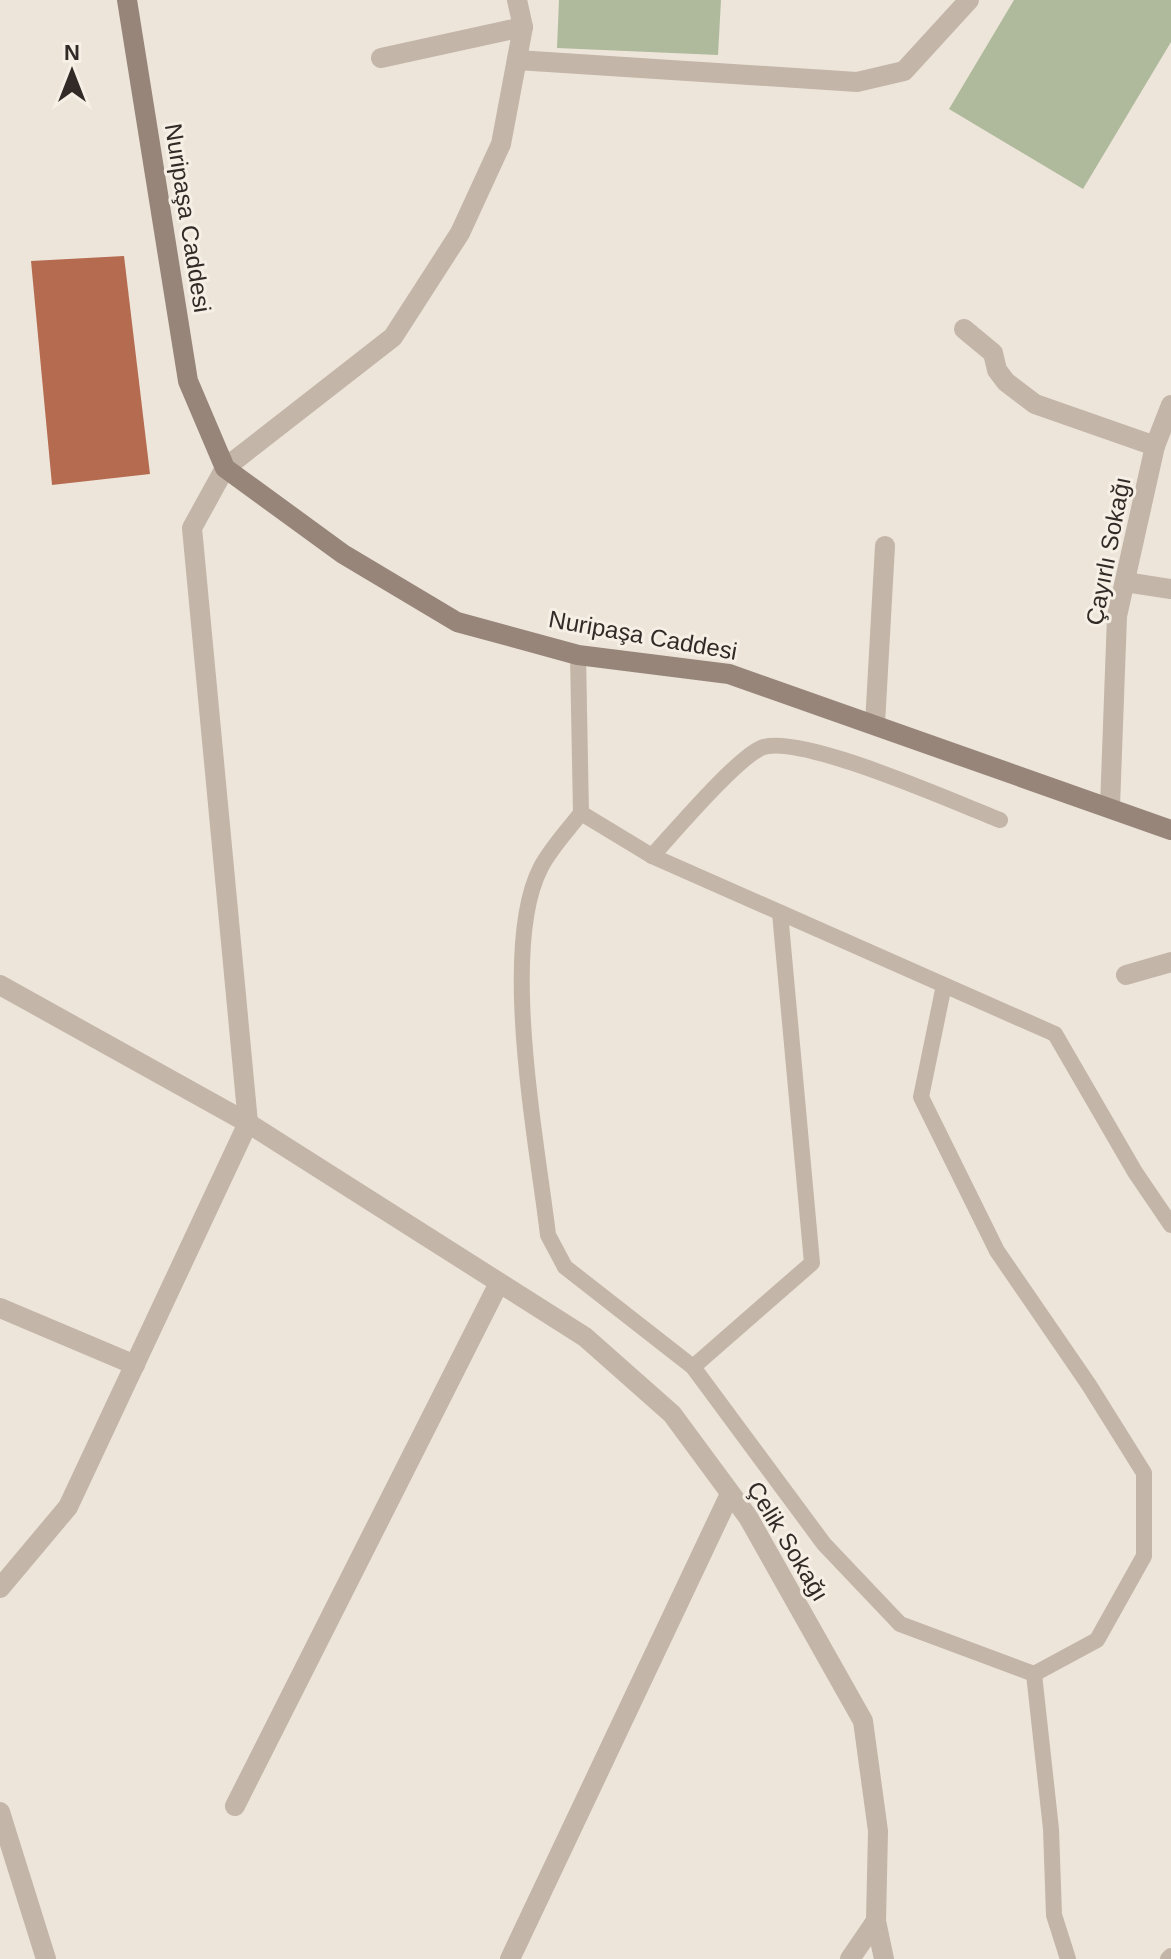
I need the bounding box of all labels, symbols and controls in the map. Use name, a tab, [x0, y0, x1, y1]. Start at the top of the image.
north arrow	[32, 32, 112, 112]
text: N	[64, 40, 80, 65]
street label: Nuripaşa Caddesi	[160, 122, 216, 314]
street label: Çayırlı Sokağı	[1080, 474, 1136, 628]
street label: Nuripaşa Caddesi	[547, 605, 739, 665]
street label: Çelik Sokağı	[742, 1476, 834, 1606]

